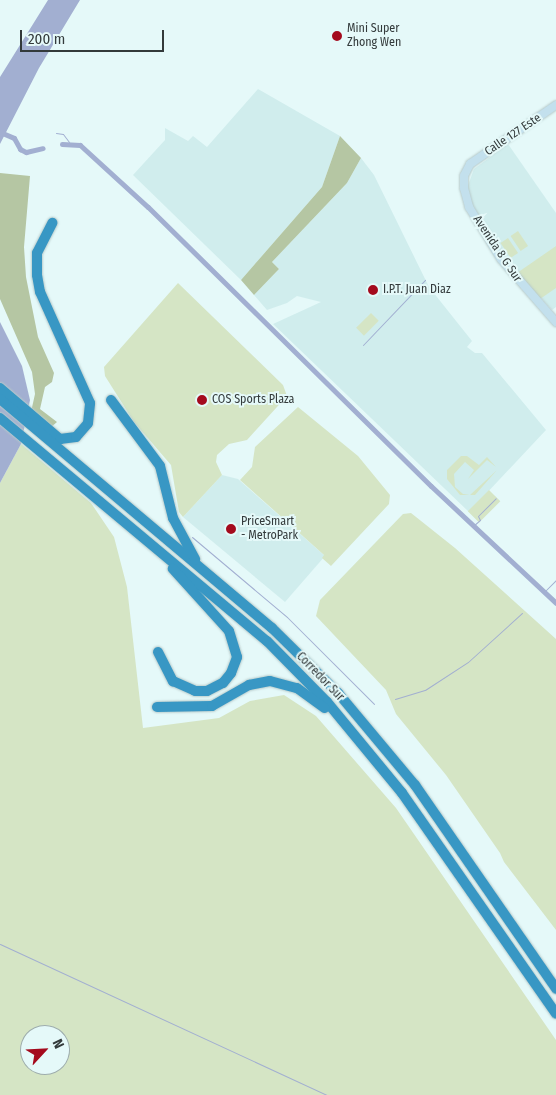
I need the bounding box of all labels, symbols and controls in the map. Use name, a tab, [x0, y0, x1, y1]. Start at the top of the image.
scale bar	[22, 20, 166, 52]
place label: Mini Super Zhong Wen	[347, 22, 401, 50]
text: 200 m	[28, 30, 65, 48]
marker: Mini Super Zhong Wen	[331, 30, 343, 42]
street label: Calle 127 Este	[482, 111, 544, 159]
street label: Avenida 8 G Sur	[470, 213, 524, 285]
place label: I.P.T. Juan Diaz	[383, 283, 451, 297]
marker: I.P.T. Juan Diaz	[367, 284, 379, 296]
place label: COS Sports Plaza	[212, 393, 294, 407]
marker: COS Sports Plaza	[196, 394, 208, 406]
place label: PriceSmart - MetroPark	[241, 515, 298, 543]
marker: PriceSmart - MetroPark	[225, 523, 237, 535]
street label: Corredor Sur	[293, 650, 347, 704]
north arrow	[20, 1025, 70, 1075]
text: N	[49, 1036, 68, 1051]

